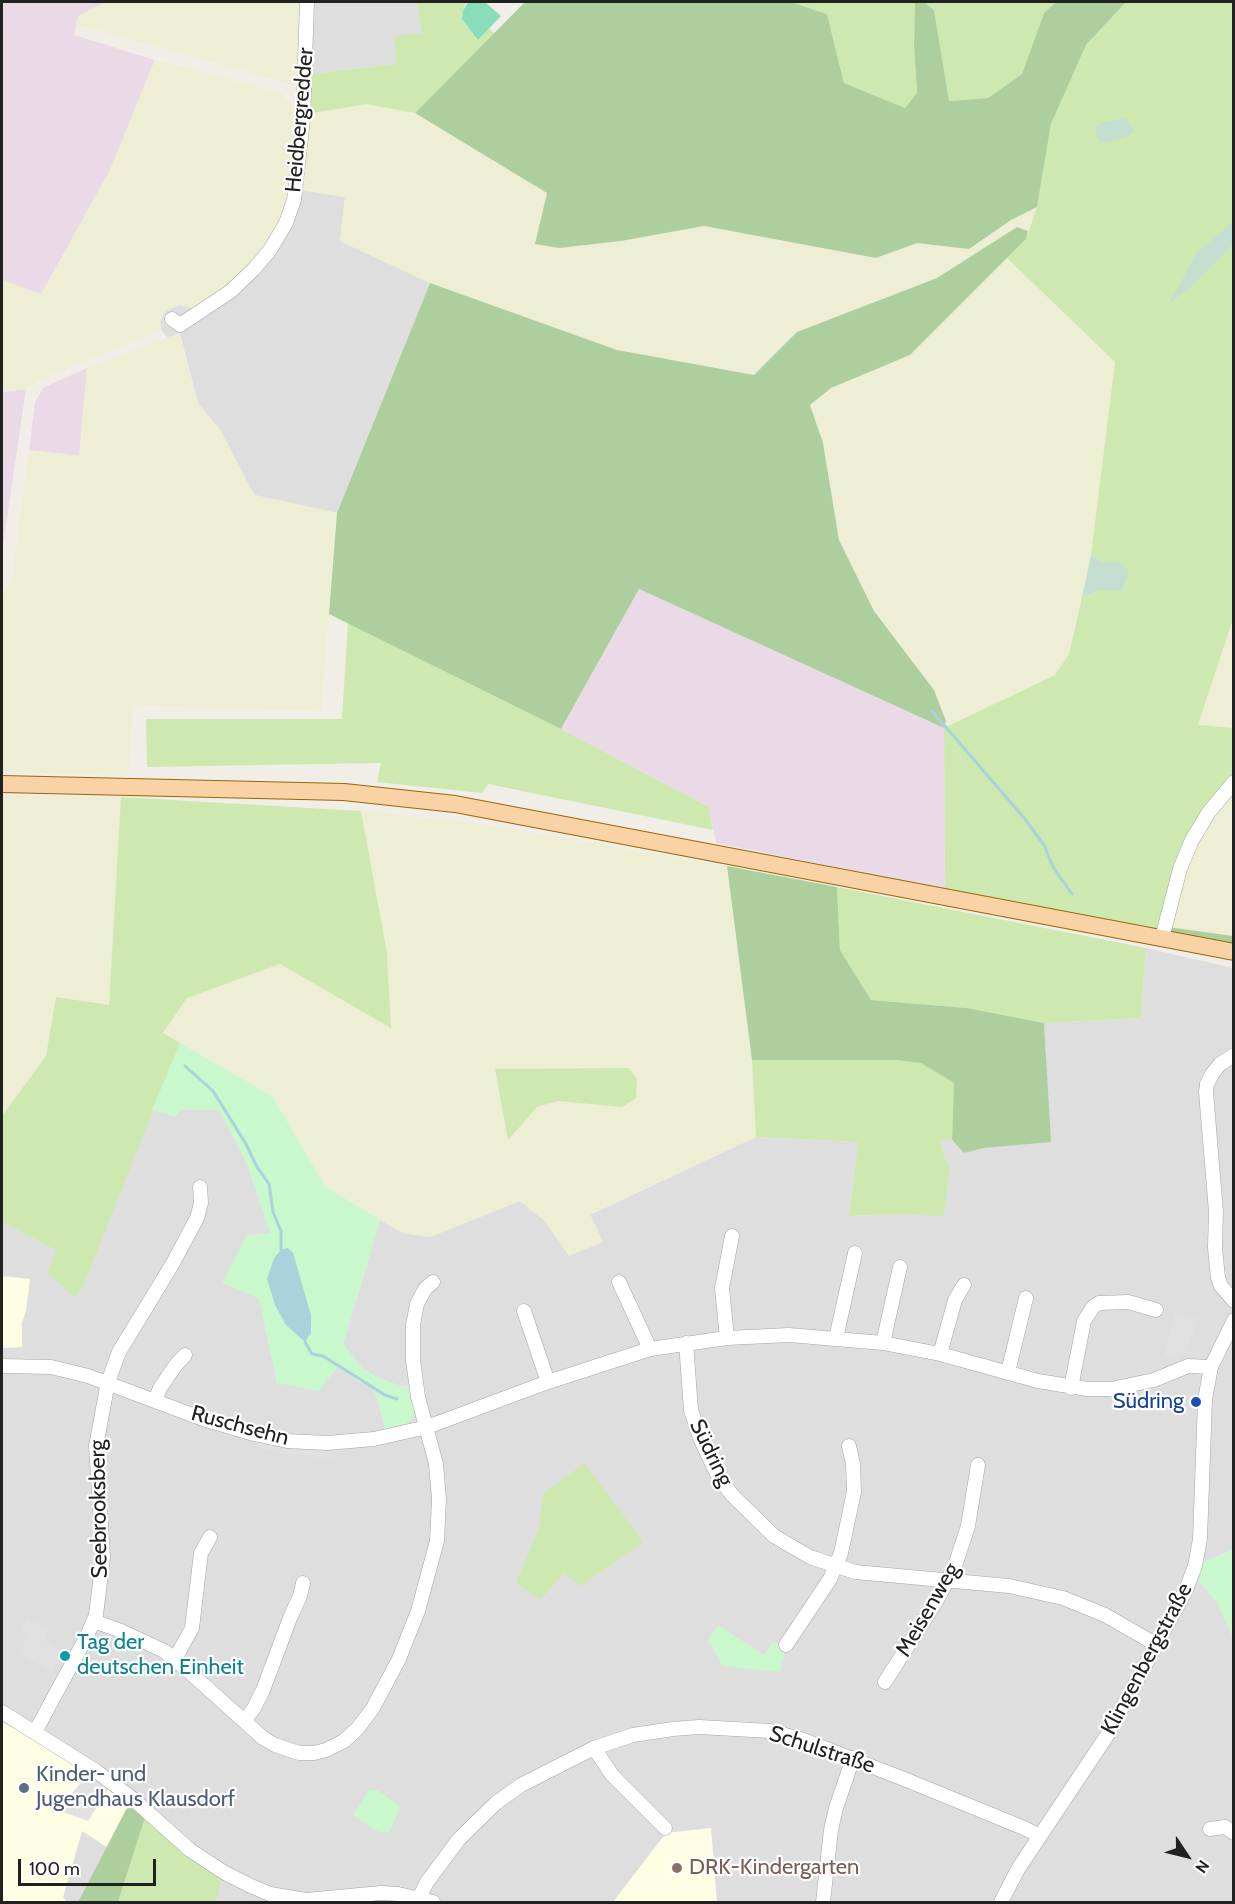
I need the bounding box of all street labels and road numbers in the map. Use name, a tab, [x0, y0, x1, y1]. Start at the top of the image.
street label: Heidbergredder	[281, 47, 319, 193]
street label: Ruschsehn	[188, 1400, 292, 1452]
street label: Südring	[684, 1415, 738, 1491]
street label: Seebrooksberg	[85, 1439, 113, 1579]
street label: Meisenweg	[891, 1558, 965, 1662]
street label: Klingenbergstraße	[1096, 1579, 1198, 1739]
street label: Schulstraße	[766, 1721, 878, 1779]

